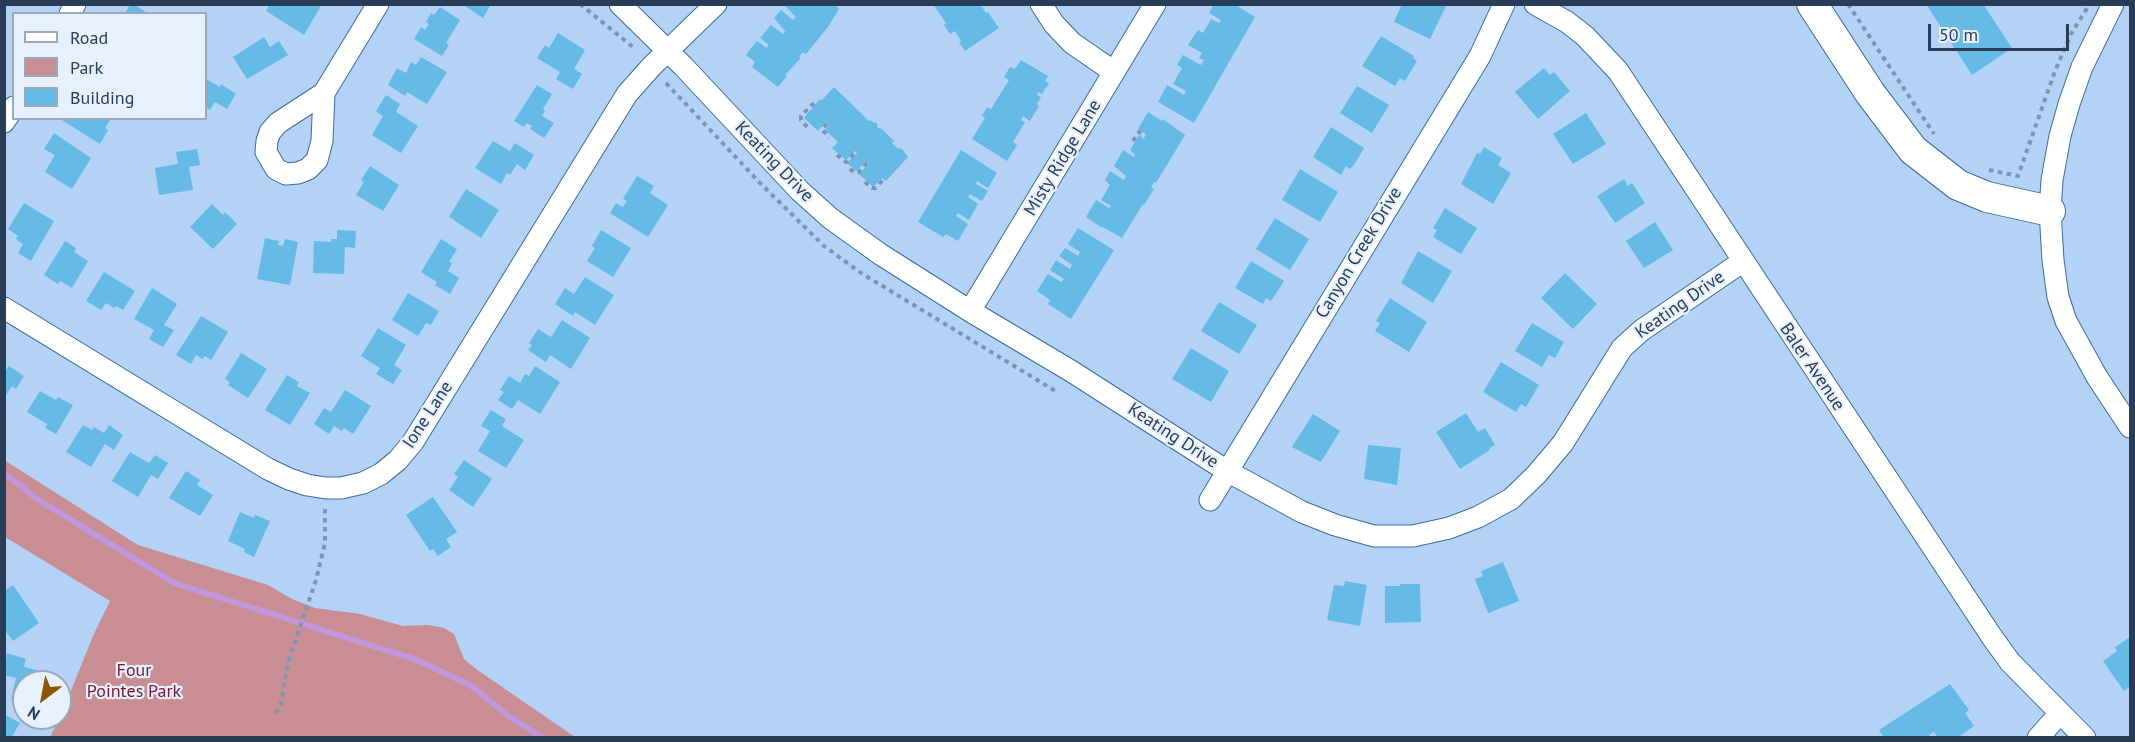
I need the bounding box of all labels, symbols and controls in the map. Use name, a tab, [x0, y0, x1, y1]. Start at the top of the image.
legend	[12, 12, 207, 120]
scale bar	[1931, 12, 2072, 50]
text: 50 m	[1939, 23, 1978, 46]
text: Road	[70, 26, 108, 49]
text: Park	[70, 56, 103, 79]
text: Building	[70, 86, 134, 109]
street label: Misty Ridge Lane	[1020, 96, 1106, 220]
street label: Keating Drive	[730, 117, 818, 207]
street label: Canyon Creek Drive	[1311, 183, 1407, 323]
street label: Keating Drive	[1631, 266, 1729, 344]
street label: Baler Avenue	[1775, 319, 1849, 415]
street label: Ione Lane	[398, 377, 458, 453]
street label: Keating Drive	[1124, 399, 1222, 473]
park label: Four Pointes Park	[87, 660, 181, 702]
north arrow	[12, 670, 72, 730]
text: N	[24, 702, 43, 725]

